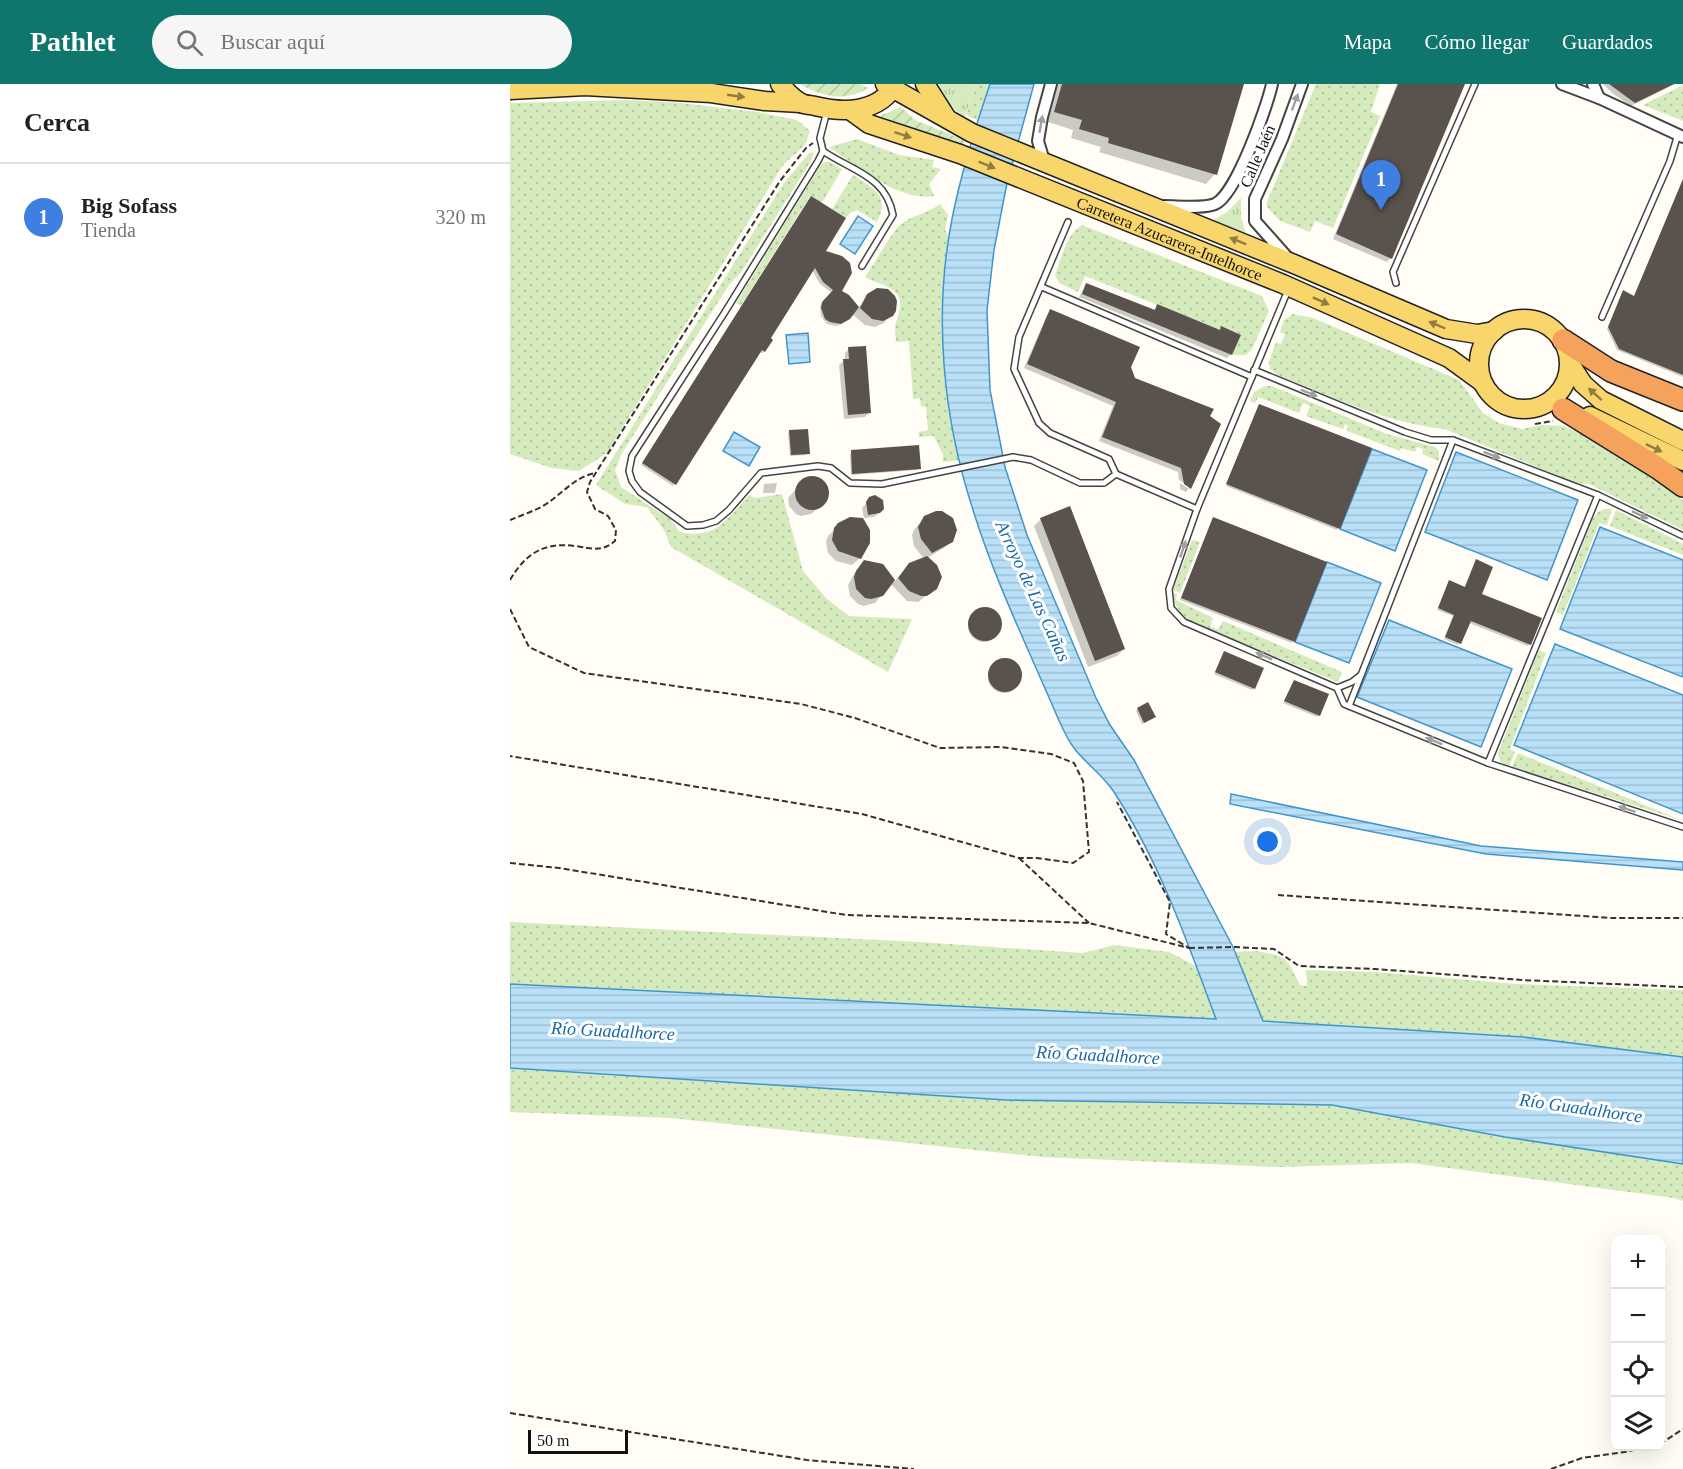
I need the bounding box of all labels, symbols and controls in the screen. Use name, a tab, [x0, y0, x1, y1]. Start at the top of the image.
search box	[152, 15, 572, 69]
text: Pathlet	[30, 26, 116, 57]
icon: search	[173, 26, 206, 59]
text: Buscar aquí	[221, 29, 325, 54]
text: Mapa	[1344, 30, 1392, 54]
text: Cómo llegar	[1425, 30, 1529, 54]
text: Guardados	[1562, 30, 1653, 54]
one-way arrow	[727, 92, 746, 101]
one-way arrow	[1291, 93, 1300, 111]
text: Cerca	[24, 108, 90, 137]
one-way arrow	[1036, 114, 1045, 133]
street label: Calle Jaén	[1237, 122, 1278, 190]
one-way arrow	[894, 131, 912, 141]
pin: 1	[1362, 160, 1400, 210]
one-way arrow	[978, 161, 996, 170]
text: Big Sofass	[81, 193, 177, 218]
street label: Carretera Azucarera-Intelhorce	[1074, 194, 1265, 284]
text: 1	[39, 206, 49, 228]
text: 320 m	[435, 206, 486, 228]
text: Tienda	[81, 219, 136, 241]
one-way arrow	[1229, 236, 1247, 245]
one-way arrow	[1312, 296, 1329, 305]
one-way arrow	[1428, 320, 1446, 329]
one-way arrow	[1587, 387, 1602, 401]
one-way arrow	[1300, 388, 1318, 398]
one-way arrow	[1646, 443, 1663, 452]
one-way arrow	[1483, 451, 1501, 460]
one-way arrow	[1632, 511, 1649, 520]
water label: Arroyo de Las Cañas	[991, 517, 1074, 664]
one-way arrow	[1179, 540, 1189, 558]
one-way arrow	[1254, 651, 1272, 661]
one-way arrow	[1425, 736, 1443, 745]
one-way arrow	[1618, 803, 1636, 813]
your location	[1253, 827, 1282, 856]
water label: Río Guadalhorce	[550, 1018, 675, 1044]
water label: Río Guadalhorce	[1035, 1042, 1160, 1068]
water label: Río Guadalhorce	[1517, 1089, 1644, 1127]
map controls	[1611, 1235, 1665, 1451]
button: +	[1611, 1235, 1665, 1289]
button: −	[1611, 1289, 1665, 1343]
button: locate	[1611, 1343, 1665, 1397]
button: layers	[1611, 1397, 1665, 1451]
scale bar	[528, 1427, 628, 1454]
text: 50 m	[537, 1432, 569, 1449]

